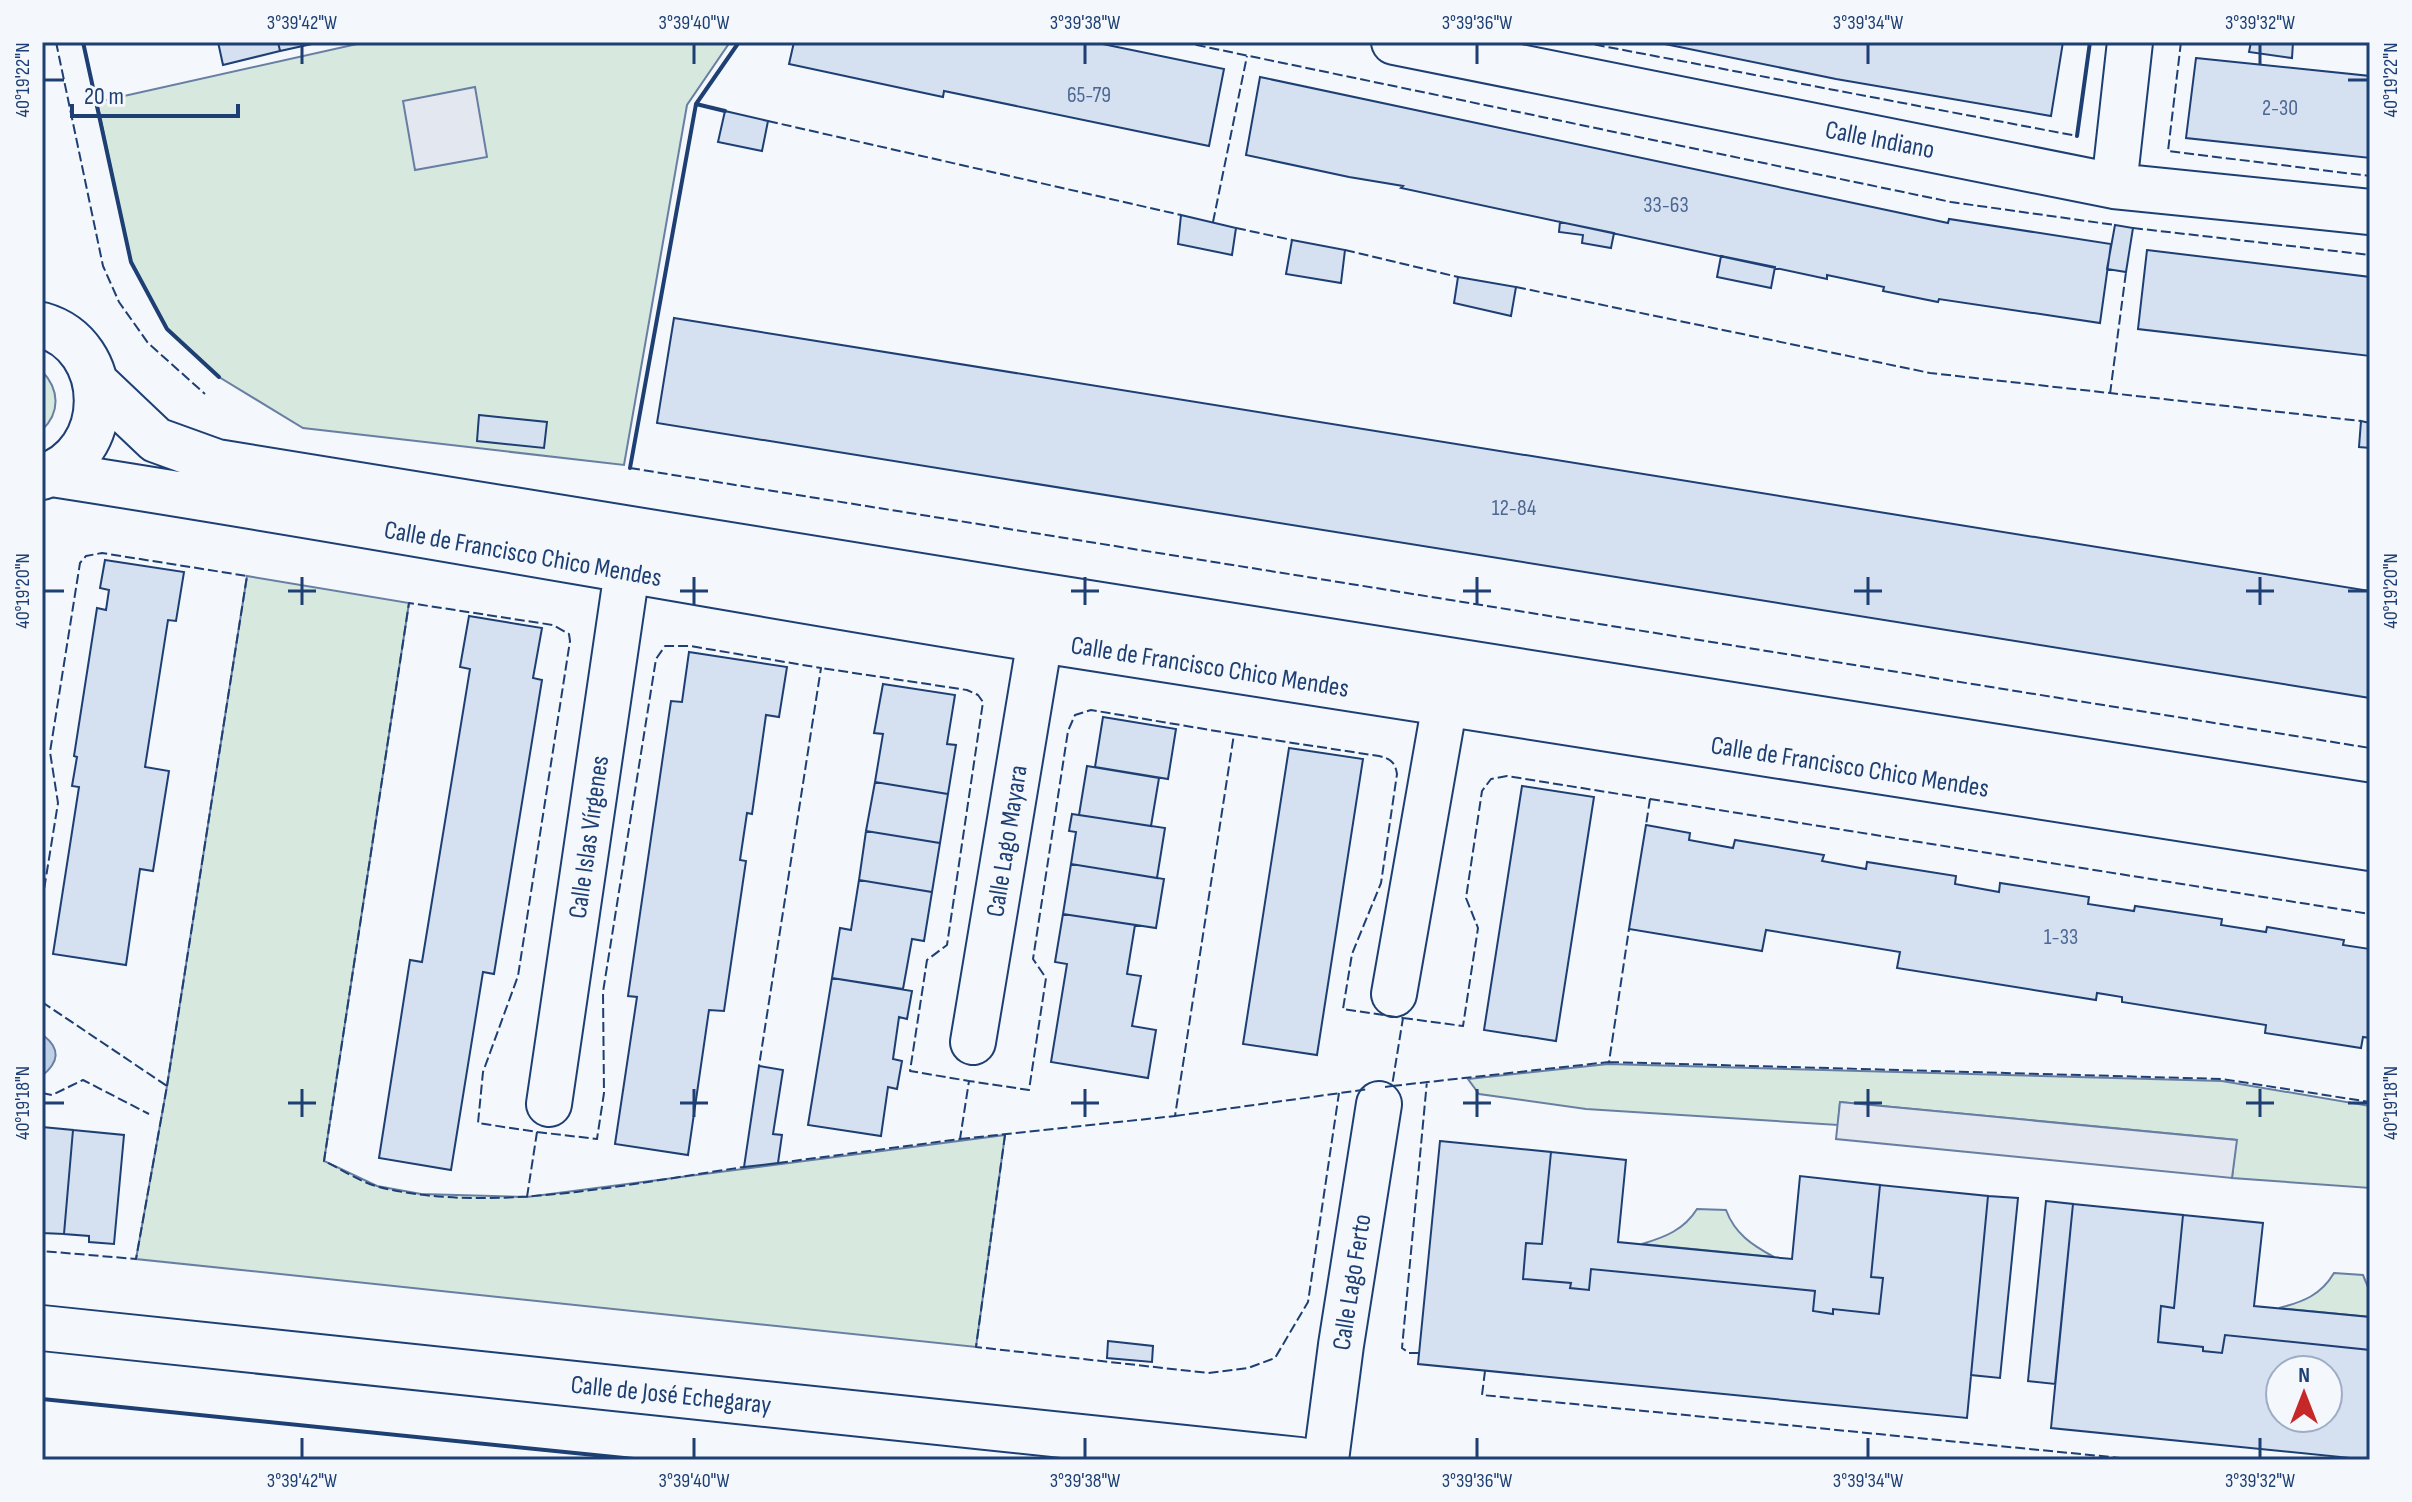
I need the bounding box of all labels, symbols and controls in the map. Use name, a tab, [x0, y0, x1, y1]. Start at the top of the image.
text: 3°39'42"W	[267, 11, 337, 35]
text: 3°39'40"W	[659, 11, 729, 35]
text: 3°39'38"W	[1050, 11, 1120, 35]
text: 3°39'36"W	[1442, 11, 1512, 35]
text: 3°39'34"W	[1833, 11, 1903, 35]
text: 3°39'32"W	[2225, 11, 2295, 35]
text: 40°19'22"N	[11, 43, 35, 117]
text: 40°19'22"N	[2379, 43, 2403, 117]
scale bar	[72, 68, 238, 118]
text: 20 m	[84, 82, 124, 111]
house number: 65-79	[1067, 82, 1111, 109]
house number: 2-30	[2262, 95, 2298, 122]
street label: Calle Indiano	[1823, 115, 1937, 166]
house number: 33-63	[1643, 192, 1689, 219]
house number: 12-84	[1492, 495, 1536, 522]
street label: Calle de Francisco Chico Mendes	[382, 515, 664, 594]
text: 40°19'20"N	[11, 553, 35, 629]
text: 40°19'20"N	[2379, 553, 2403, 629]
street label: Calle de Francisco Chico Mendes	[1069, 630, 1351, 705]
street label: Calle de Francisco Chico Mendes	[1709, 730, 1991, 805]
street label: Calle Islas Vírgenes	[563, 754, 616, 921]
street label: Calle Lago Mayara	[980, 763, 1035, 919]
house number: 1-33	[2044, 924, 2078, 951]
text: 40°19'18"N	[11, 1066, 35, 1140]
text: 40°19'18"N	[2379, 1066, 2403, 1140]
street label: Calle Lago Ferto	[1326, 1212, 1379, 1353]
north arrow	[2264, 1354, 2344, 1434]
text: N	[2298, 1362, 2310, 1389]
street label: Calle de José Echegaray	[569, 1370, 773, 1421]
text: 3°39'42"W	[267, 1469, 337, 1493]
text: 3°39'40"W	[659, 1469, 729, 1493]
text: 3°39'38"W	[1050, 1469, 1120, 1493]
text: 3°39'36"W	[1442, 1469, 1512, 1493]
text: 3°39'34"W	[1833, 1469, 1903, 1493]
text: 3°39'32"W	[2225, 1469, 2295, 1493]

